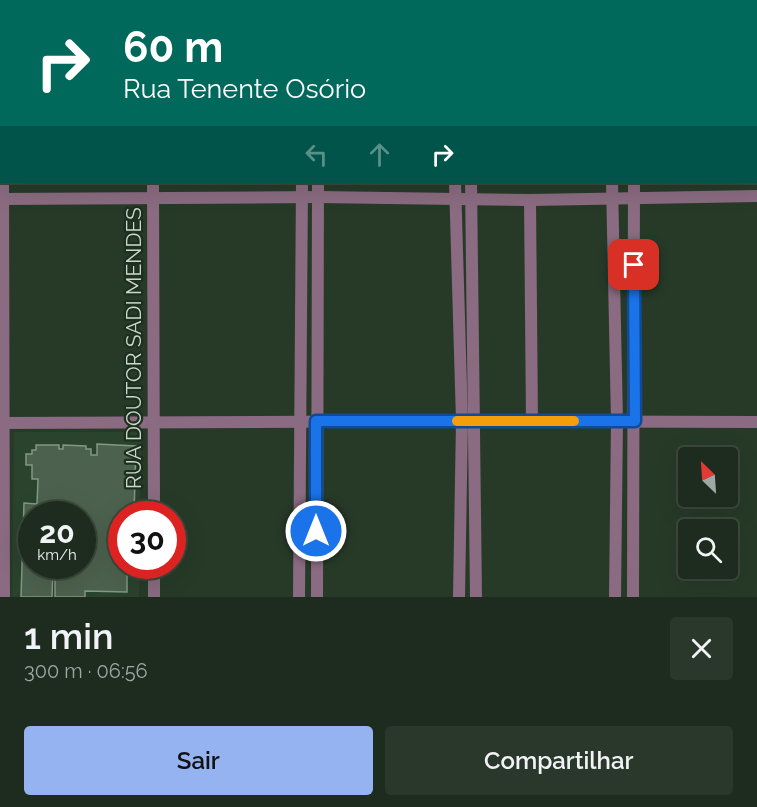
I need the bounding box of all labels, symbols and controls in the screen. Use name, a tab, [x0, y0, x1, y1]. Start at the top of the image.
text: 60 m	[123, 23, 223, 72]
icon: right	[24, 24, 102, 102]
text: Rua Tenente Osório	[123, 73, 366, 104]
icon: left	[300, 138, 333, 171]
icon: ahead	[363, 138, 396, 171]
icon: right	[426, 138, 459, 171]
street label: RUA DOUTOR SADI MENDES	[121, 207, 146, 489]
pin	[608, 239, 659, 290]
icon: arrive	[617, 248, 650, 281]
north arrow	[678, 447, 738, 507]
map controls	[678, 447, 738, 579]
position arrow	[284, 499, 348, 563]
speed limit sign: 30	[108, 501, 186, 579]
text: 20	[39, 515, 75, 550]
button: search	[678, 519, 738, 579]
text: km/h	[37, 546, 77, 564]
text: 1 min	[24, 615, 113, 657]
button: close	[670, 617, 733, 680]
text: 300 m · 06:56	[24, 659, 148, 683]
button: Sair	[24, 726, 373, 795]
button: Compartilhar	[385, 726, 733, 795]

